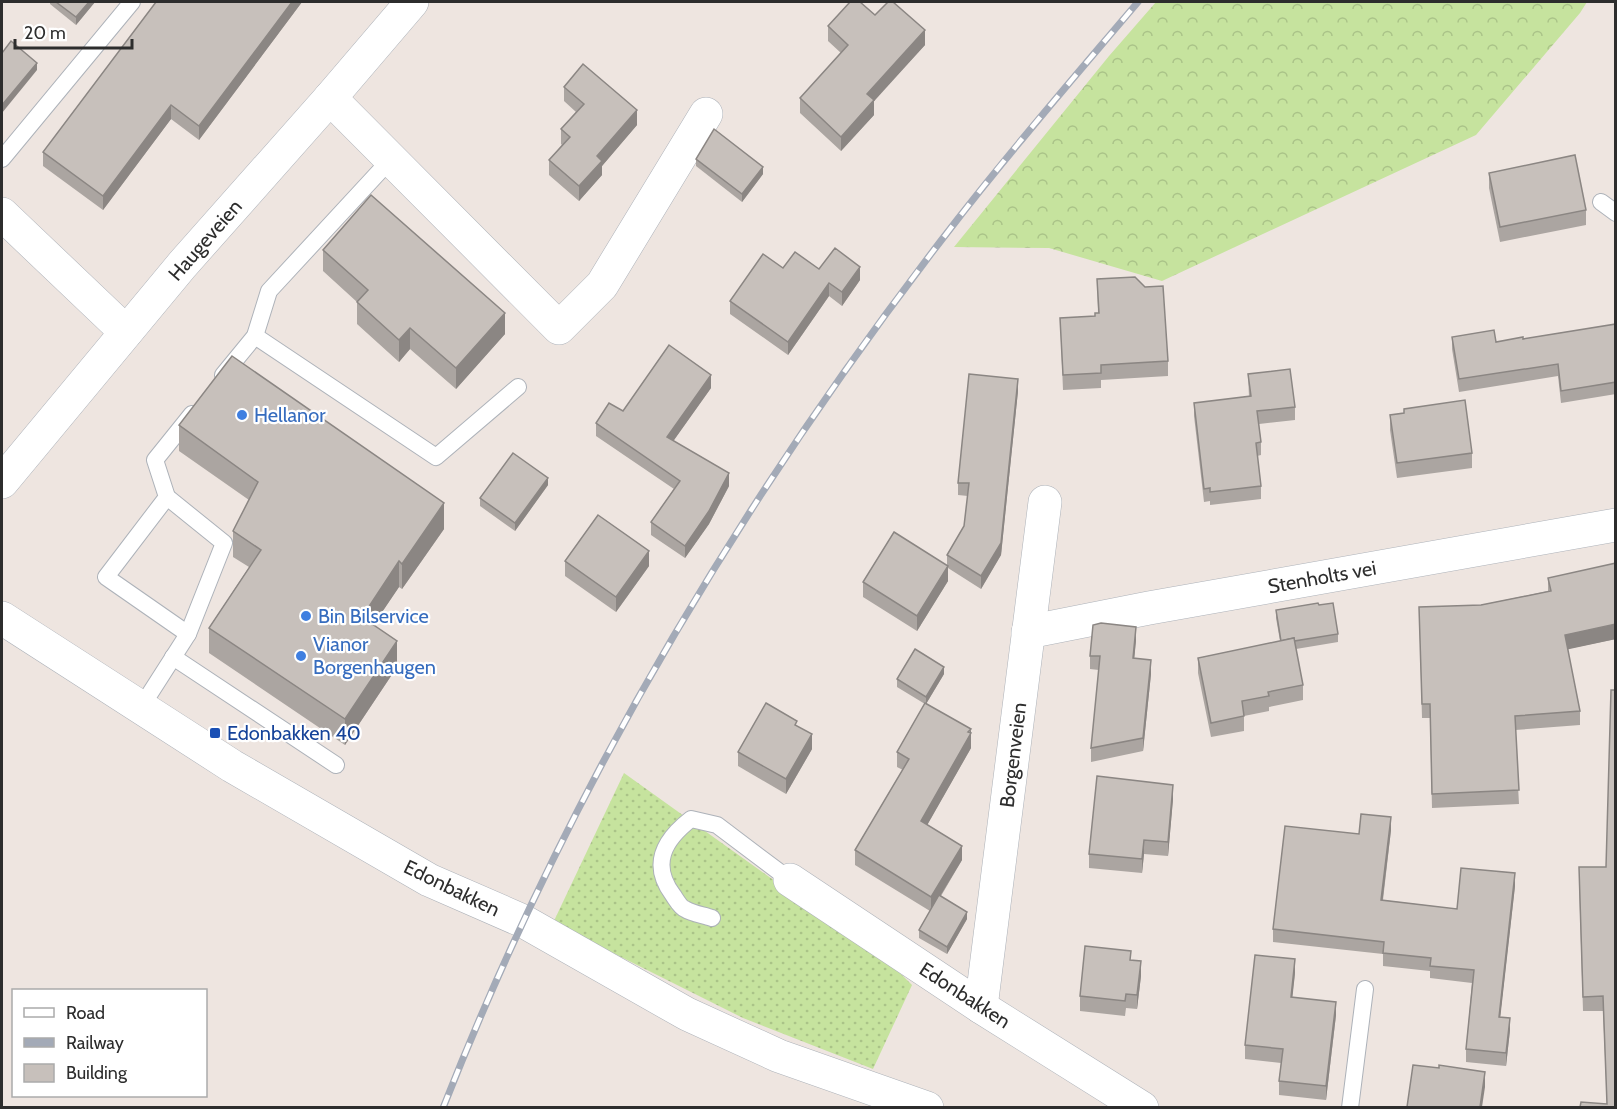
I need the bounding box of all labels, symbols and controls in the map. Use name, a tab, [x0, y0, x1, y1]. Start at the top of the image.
scale bar	[15, 12, 132, 50]
text: 20 m	[24, 22, 66, 44]
street label: Haugeveien	[163, 195, 247, 285]
place label: Hellanor	[254, 403, 326, 427]
marker: Hellanor	[235, 408, 249, 422]
street label: Stenholts vei	[1266, 556, 1378, 598]
place label: Bin Bilservice	[318, 604, 429, 628]
marker: Bin Bilservice	[299, 609, 313, 623]
place label: Vianor Borgenhaugen	[313, 632, 436, 679]
marker: Vianor Borgenhaugen	[294, 649, 308, 663]
street label: Borgenveien	[995, 701, 1031, 809]
place label: Edonbakken 40	[227, 721, 361, 745]
marker: Edonbakken 40	[208, 726, 222, 740]
street label: Edonbakken	[400, 854, 504, 922]
street label: Edonbakken	[915, 957, 1015, 1033]
legend	[12, 989, 207, 1097]
text: Road	[66, 1002, 105, 1024]
text: Railway	[66, 1032, 124, 1054]
text: Building	[66, 1062, 128, 1084]

